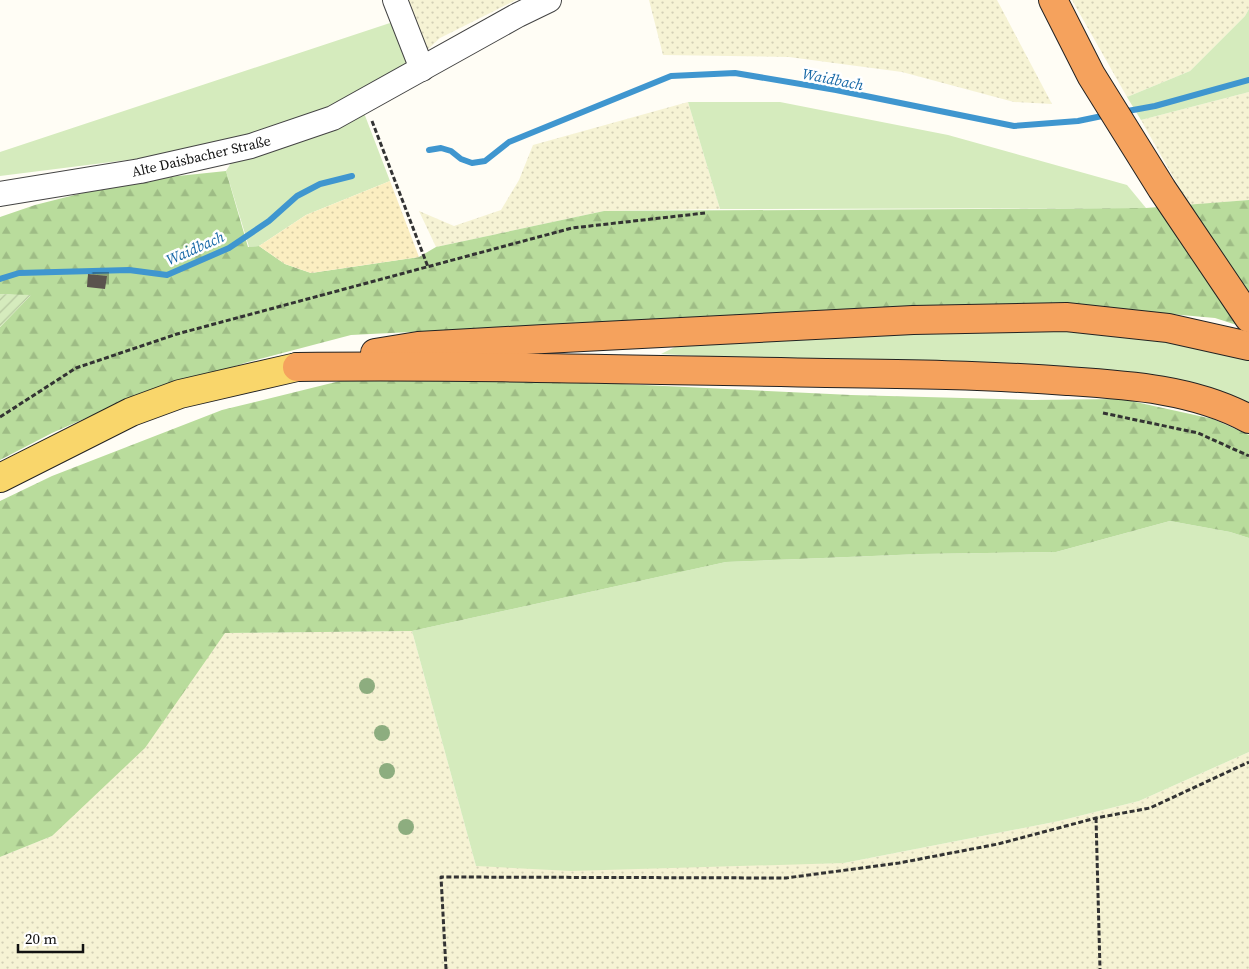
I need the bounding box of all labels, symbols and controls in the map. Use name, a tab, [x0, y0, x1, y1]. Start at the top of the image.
water label: Waidbach	[801, 63, 865, 95]
street label: Alte Daisbacher Straße	[130, 130, 272, 182]
water label: Waidbach	[162, 226, 228, 270]
scale bar	[18, 922, 82, 954]
text: 20 m	[25, 928, 57, 949]

